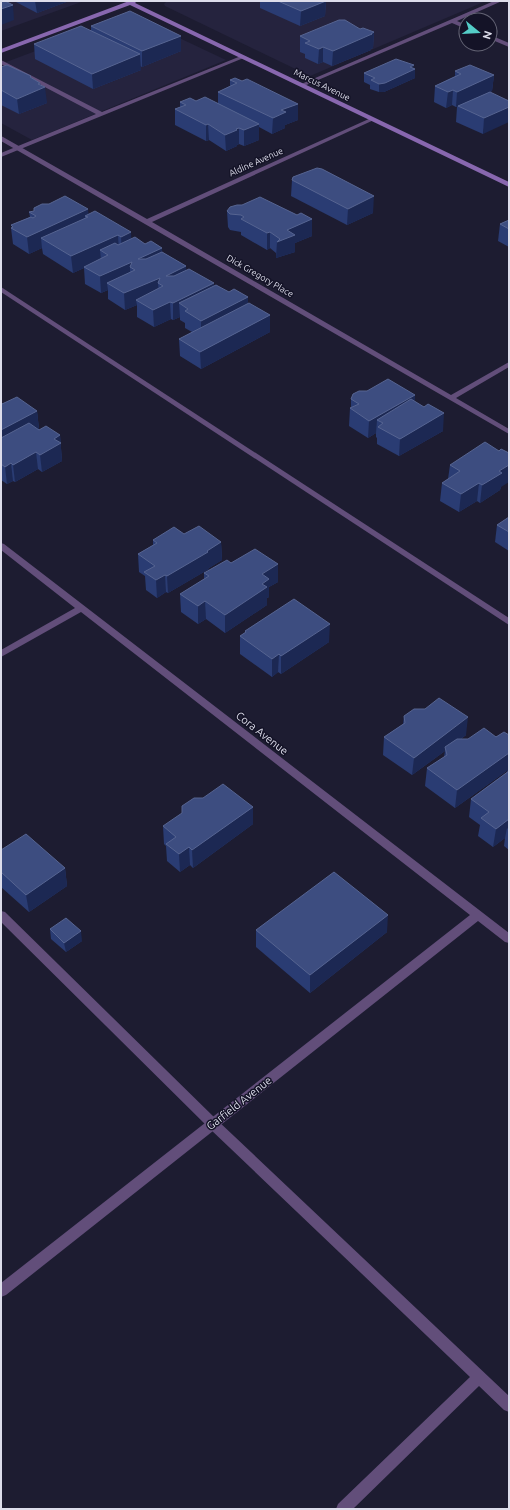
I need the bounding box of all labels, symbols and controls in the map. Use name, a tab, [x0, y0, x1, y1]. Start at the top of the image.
north arrow	[458, 12, 498, 52]
text: N	[481, 29, 494, 41]
street label: Marcus Avenue	[292, 67, 352, 103]
street label: Aldine Avenue	[227, 146, 285, 178]
street label: Dick Gregory Place	[225, 253, 295, 299]
street label: Cora Avenue	[234, 709, 290, 757]
street label: Garfield Avenue	[204, 1074, 274, 1132]

